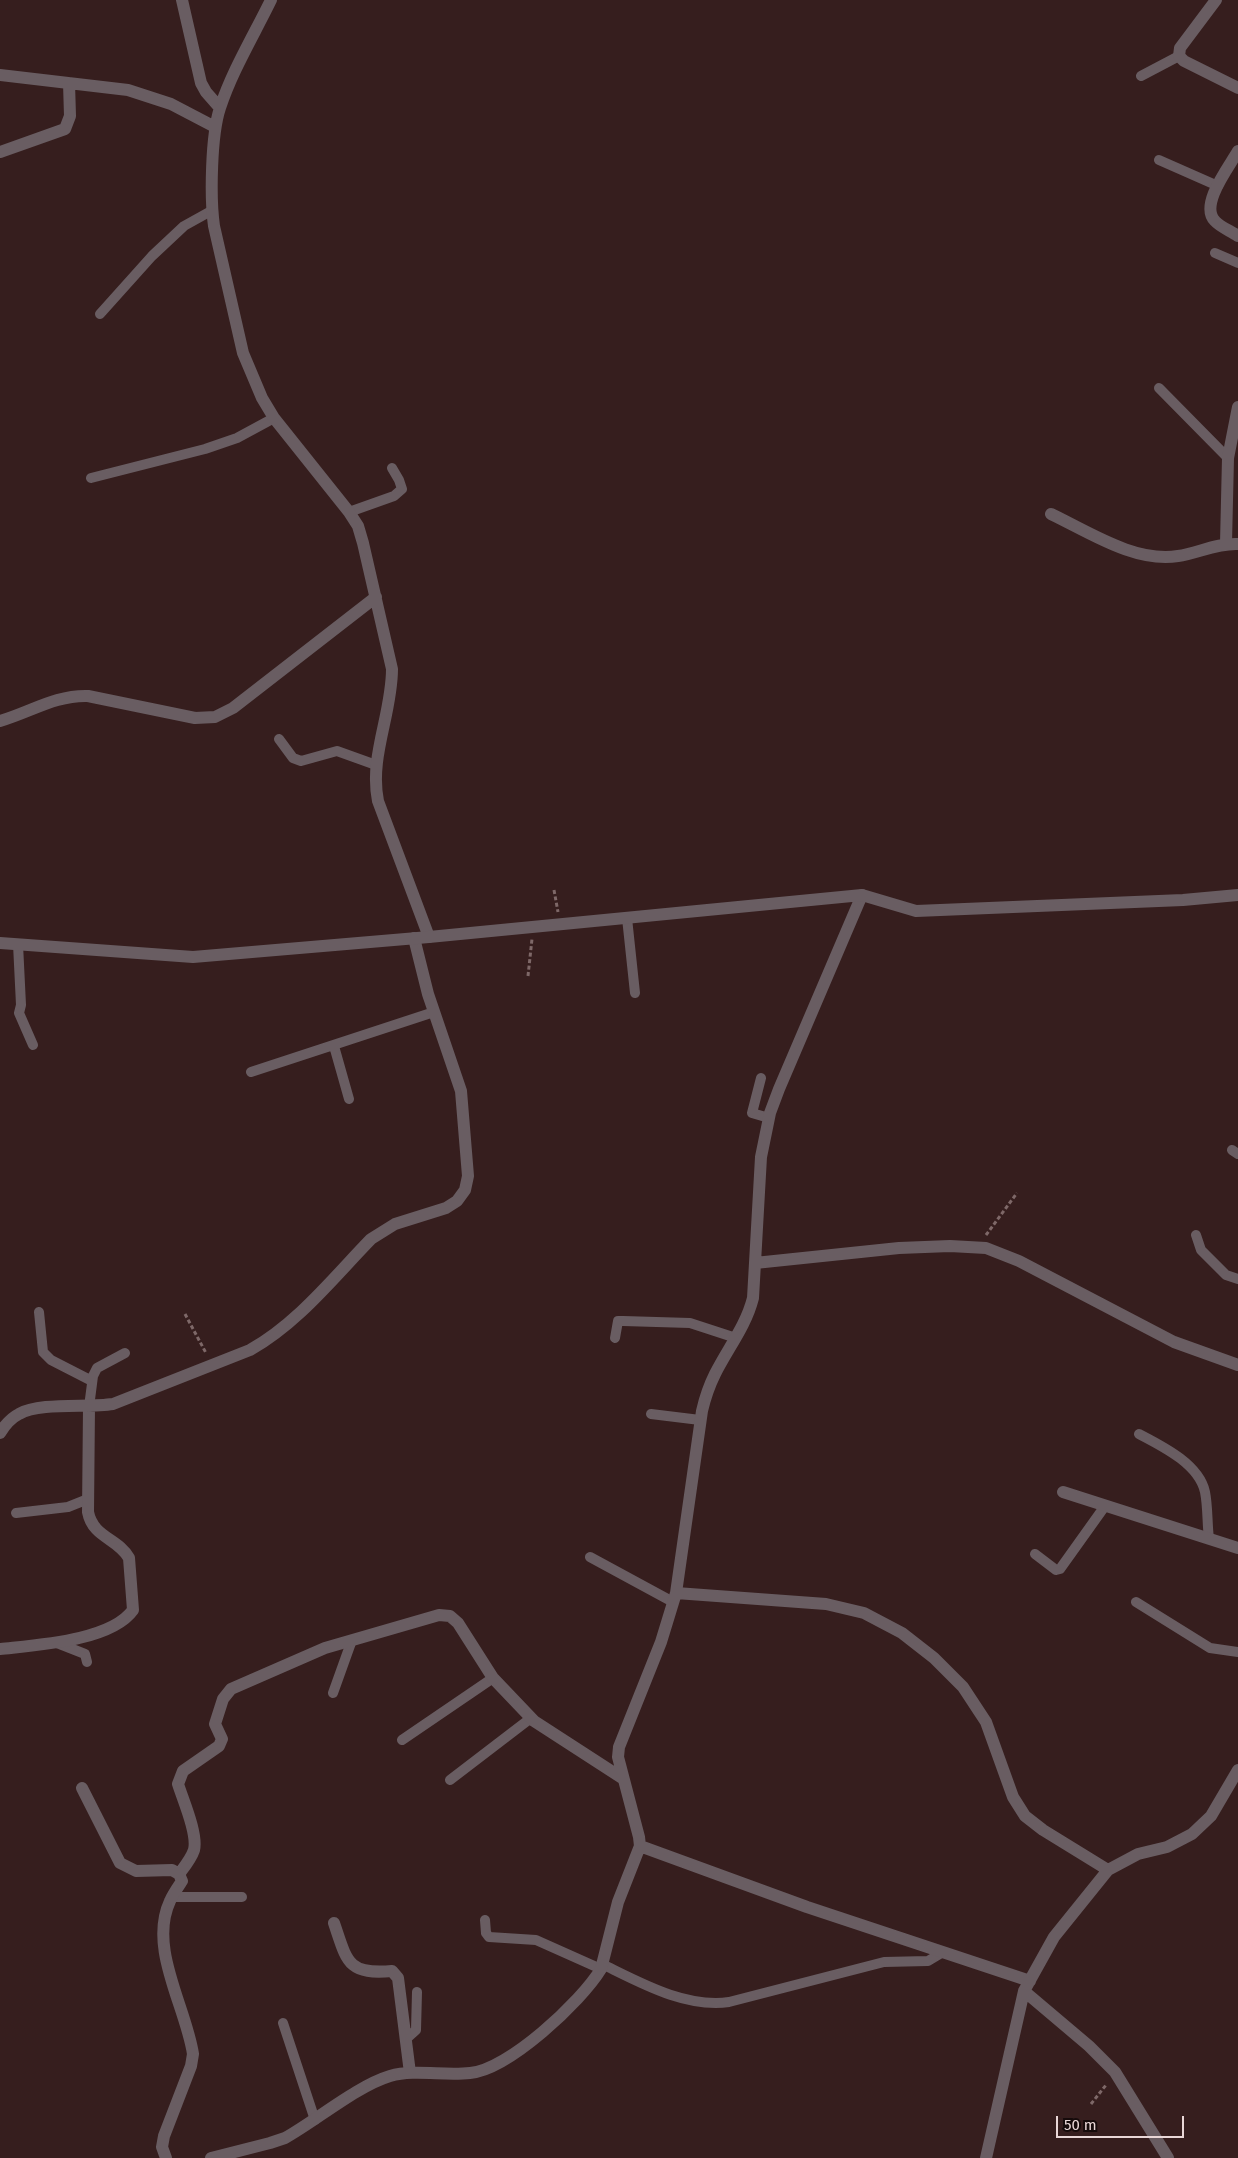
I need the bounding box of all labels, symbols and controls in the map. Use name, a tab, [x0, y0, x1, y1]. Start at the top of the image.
scale bar	[1058, 2106, 1186, 2138]
text: 50 m	[1064, 2116, 1097, 2134]

